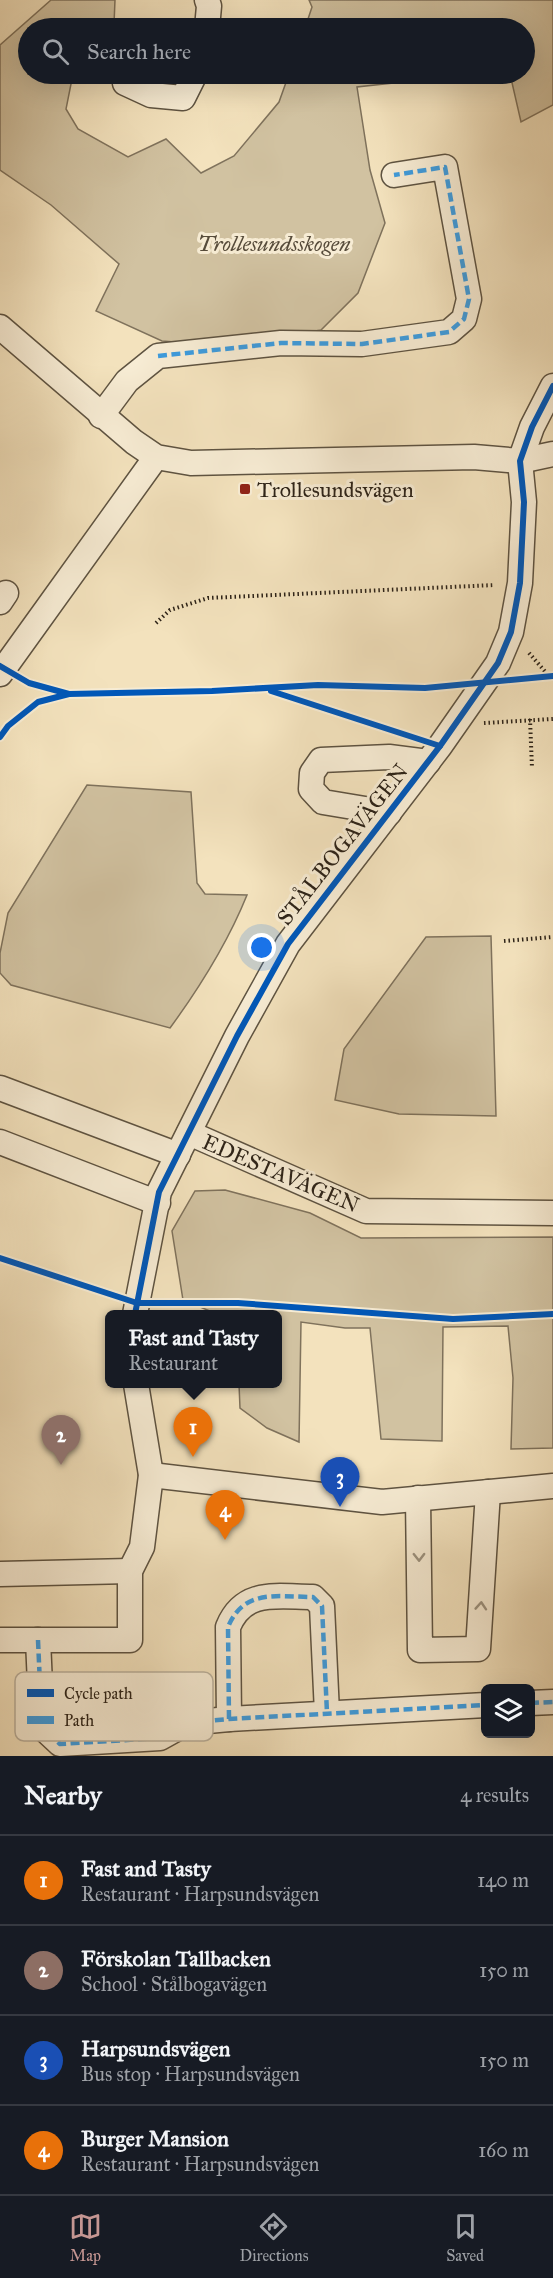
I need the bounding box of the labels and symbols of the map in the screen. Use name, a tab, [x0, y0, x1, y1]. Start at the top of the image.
park label: Trollesundsskogen	[198, 230, 351, 257]
place label: Trollesundsvägen	[257, 476, 414, 503]
marker: Trollesundsvägen	[238, 482, 252, 496]
street label: STÅLBOGAVÄGEN	[271, 758, 414, 930]
your location	[247, 933, 276, 962]
street label: EDESTAVÄGEN	[198, 1128, 364, 1219]
pin: 1	[174, 1408, 212, 1457]
pin: 2	[42, 1416, 80, 1465]
pin: 3	[320, 1458, 360, 1507]
pin: 4	[206, 1490, 244, 1540]
one-way arrow	[413, 1552, 425, 1561]
one-way arrow	[475, 1601, 488, 1610]
legend	[15, 1672, 213, 1741]
text: Cycle path	[64, 1684, 133, 1703]
text: Path	[64, 1711, 94, 1730]

